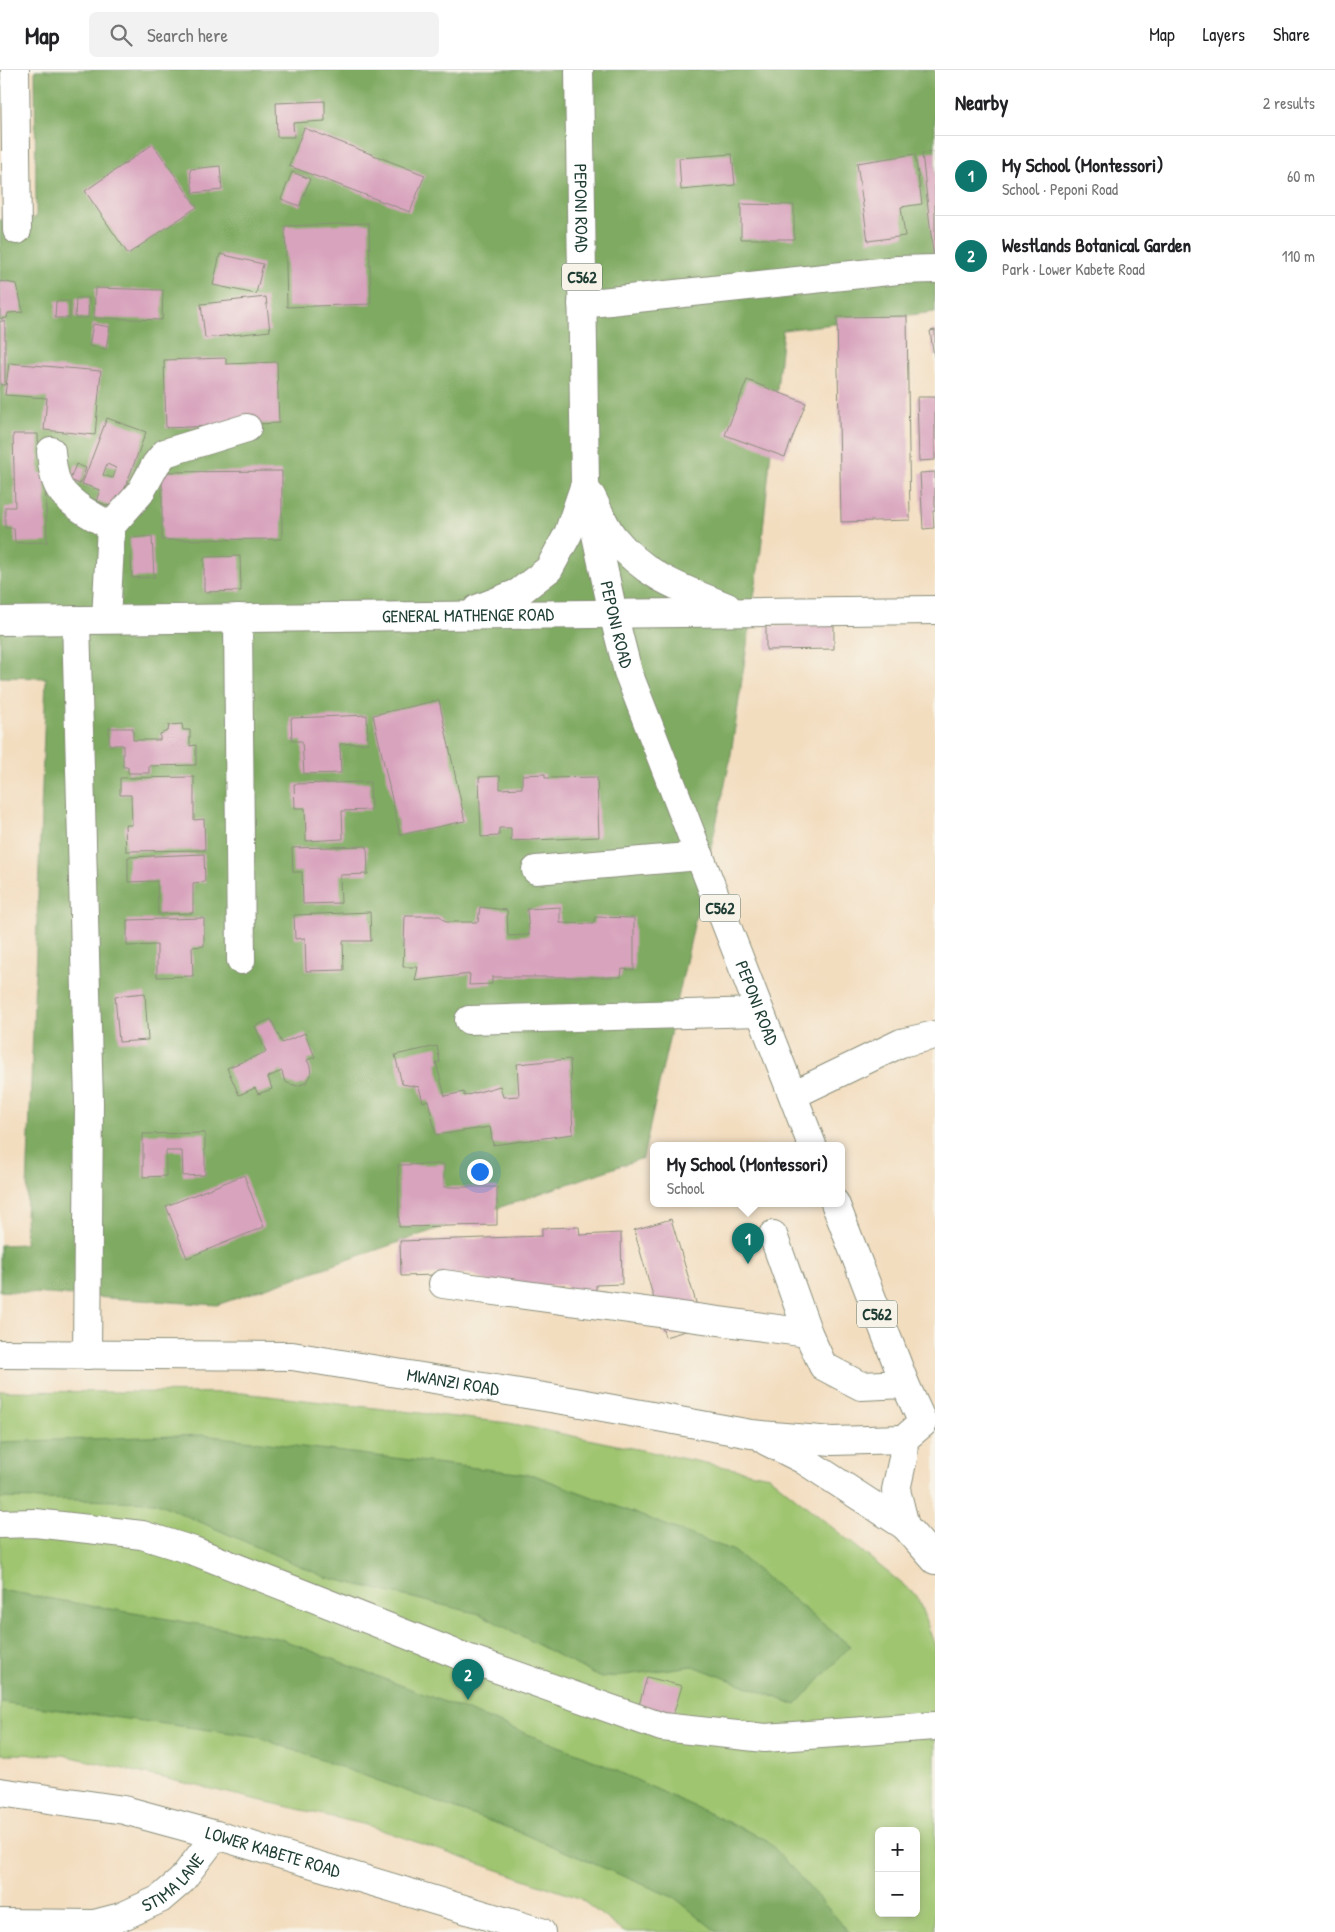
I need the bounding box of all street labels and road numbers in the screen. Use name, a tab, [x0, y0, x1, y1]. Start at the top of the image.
street label: PEPONI ROAD	[568, 163, 595, 253]
road number: C562	[562, 263, 602, 290]
street label: PEPONI ROAD	[594, 579, 640, 671]
street label: GENERAL MATHENGE ROAD	[382, 601, 555, 629]
road number: C562	[700, 894, 740, 921]
street label: PEPONI ROAD	[729, 957, 785, 1049]
road number: C562	[857, 1300, 897, 1328]
street label: MWANZI ROAD	[405, 1362, 501, 1402]
street label: LOWER KABETE ROAD	[203, 1820, 344, 1884]
street label: STIMA LANE	[138, 1848, 210, 1918]

